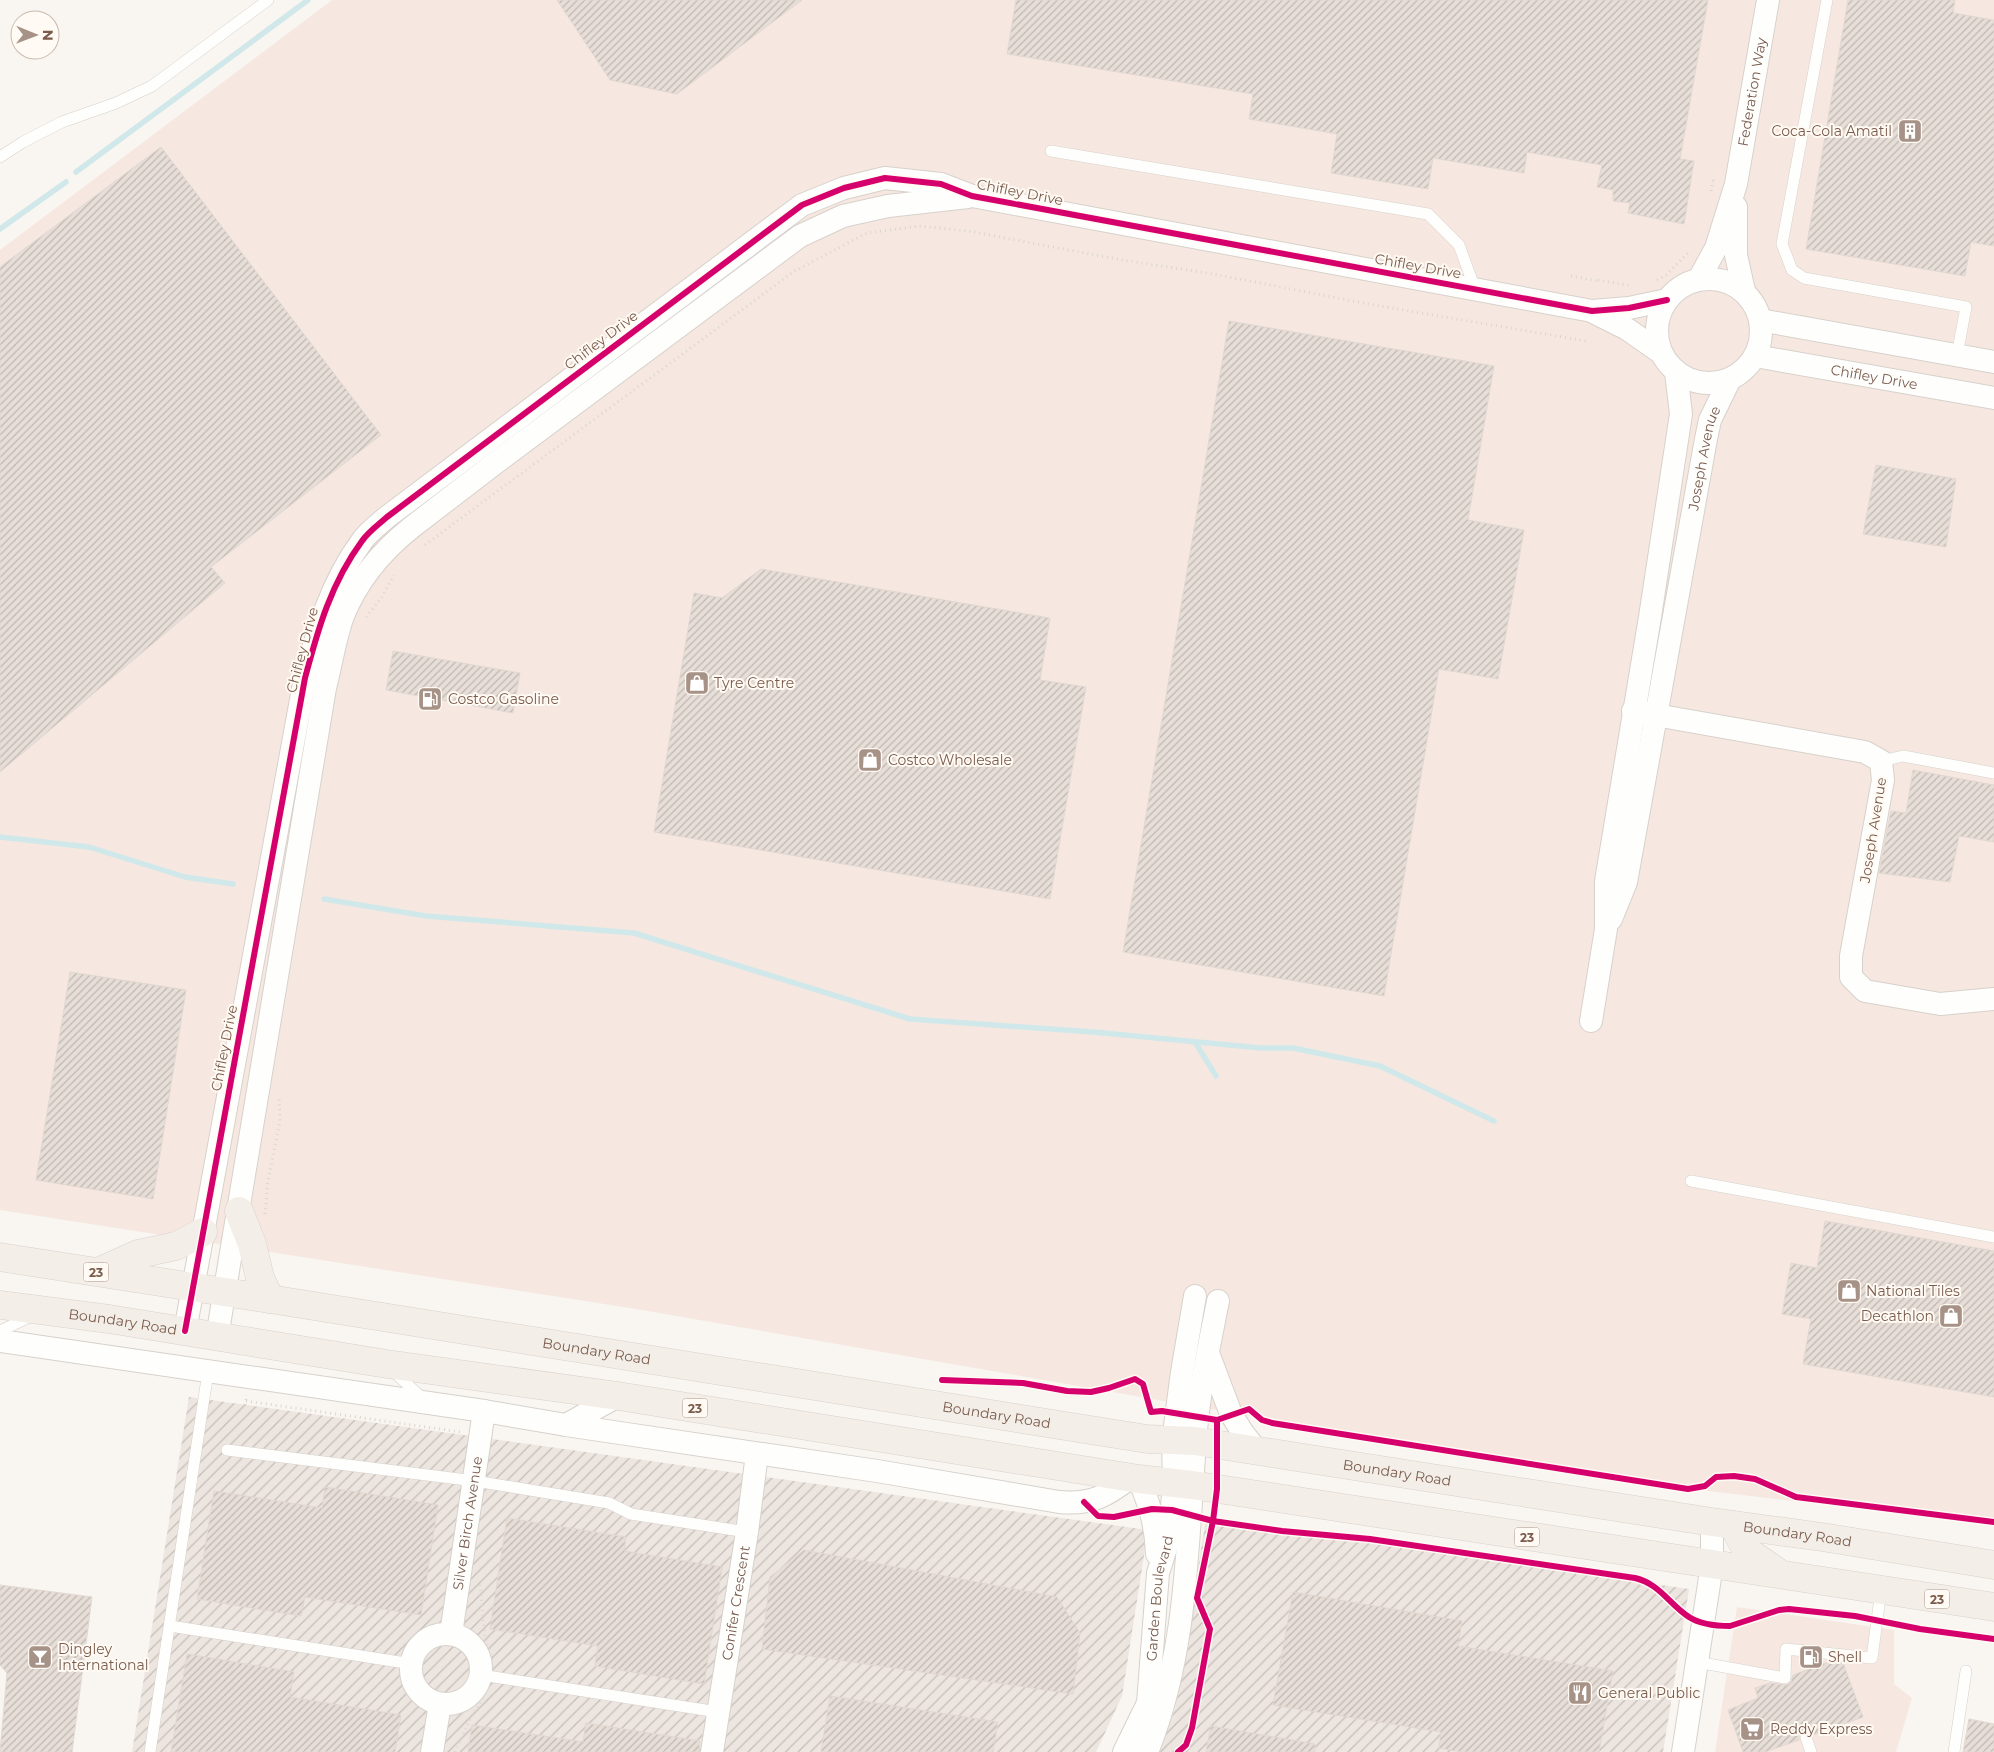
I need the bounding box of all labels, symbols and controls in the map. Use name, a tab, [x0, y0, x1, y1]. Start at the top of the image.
north arrow	[10, 10, 60, 60]
text: N	[39, 29, 57, 41]
street label: Federation Way	[1734, 36, 1770, 148]
building icon: Coca-Cola Amatil	[1897, 118, 1923, 144]
place label: Coca-Cola Amatil	[1772, 122, 1892, 140]
street label: Chifley Drive	[975, 175, 1065, 209]
street label: Chifley Drive	[1373, 250, 1463, 282]
street label: Chifley Drive	[560, 306, 642, 374]
street label: Chifley Drive	[1829, 360, 1919, 393]
street label: Joseph Avenue	[1684, 403, 1725, 513]
street label: Chifley Drive	[282, 605, 322, 695]
shop icon: Tyre Centre	[684, 670, 710, 696]
place label: Tyre Centre	[714, 674, 794, 692]
fuel station icon: Costco Gasoline	[417, 686, 443, 712]
place label: Costco Gasoline	[448, 690, 559, 708]
shop icon: Costco Wholesale	[857, 747, 883, 773]
place label: Costco Wholesale	[888, 751, 1012, 769]
street label: Joseph Avenue	[1856, 776, 1890, 885]
street label: Chifley Drive	[207, 1003, 241, 1093]
road number: 23	[84, 1262, 108, 1282]
shop icon: National Tiles	[1836, 1278, 1862, 1304]
place label: National Tiles	[1866, 1282, 1960, 1300]
shop icon: Decathlon	[1938, 1303, 1964, 1329]
street label: Boundary Road	[68, 1305, 178, 1339]
place label: Decathlon	[1861, 1307, 1934, 1325]
street label: Boundary Road	[541, 1334, 652, 1369]
street label: Boundary Road	[941, 1397, 1052, 1432]
road number: 23	[682, 1399, 708, 1418]
street label: Silver Birch Avenue	[449, 1455, 486, 1591]
street label: Boundary Road	[1342, 1455, 1453, 1490]
street label: Boundary Road	[1742, 1517, 1853, 1551]
road number: 23	[1514, 1528, 1540, 1546]
street label: Garden Boulevard	[1142, 1534, 1177, 1662]
street label: Conifer Crescent	[718, 1544, 754, 1662]
road number: 23	[1924, 1590, 1950, 1608]
place label: Dingley International	[58, 1640, 149, 1674]
bar icon: Dingley International	[27, 1644, 53, 1670]
fuel station icon: Shell	[1798, 1644, 1824, 1670]
place label: Shell	[1828, 1648, 1862, 1666]
restaurant icon: General Public	[1567, 1680, 1593, 1706]
place label: General Public	[1598, 1684, 1700, 1702]
supermarket icon: Reddy Express	[1739, 1716, 1765, 1742]
place label: Reddy Express	[1770, 1720, 1873, 1738]

